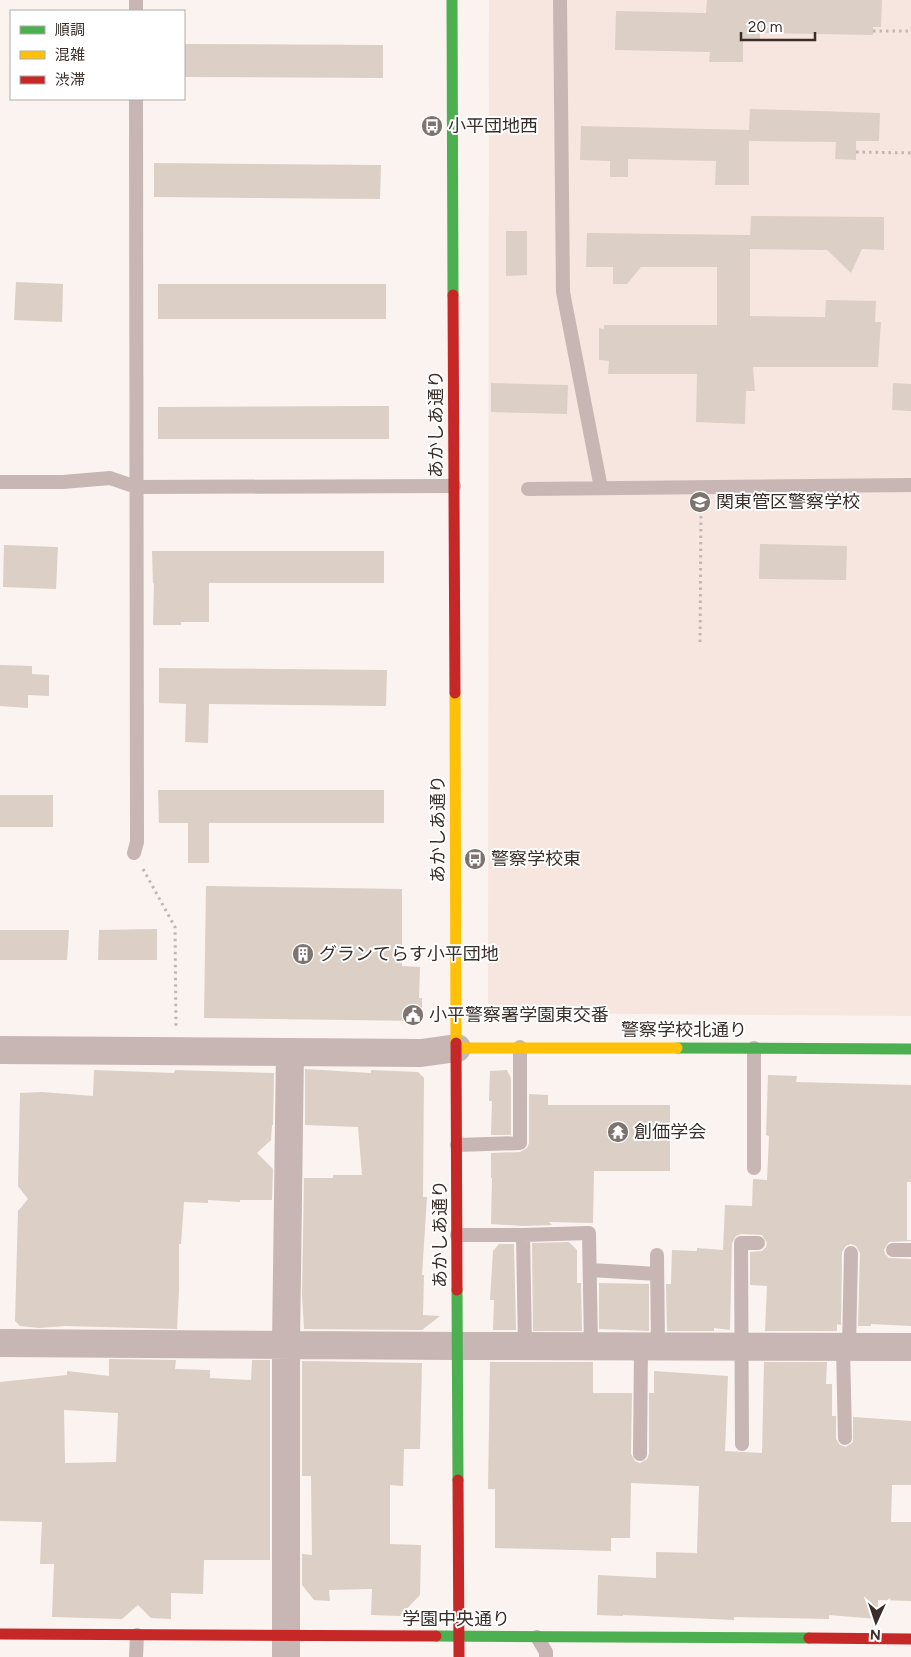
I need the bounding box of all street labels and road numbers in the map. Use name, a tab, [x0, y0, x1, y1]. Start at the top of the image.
street label: あかしあ通り	[425, 370, 447, 478]
street label: あかしあ通り	[427, 775, 449, 883]
street label: 警察学校北通り	[621, 1019, 747, 1041]
street label: あかしあ通り	[429, 1180, 451, 1288]
street label: 学園中央通り	[402, 1608, 510, 1630]

